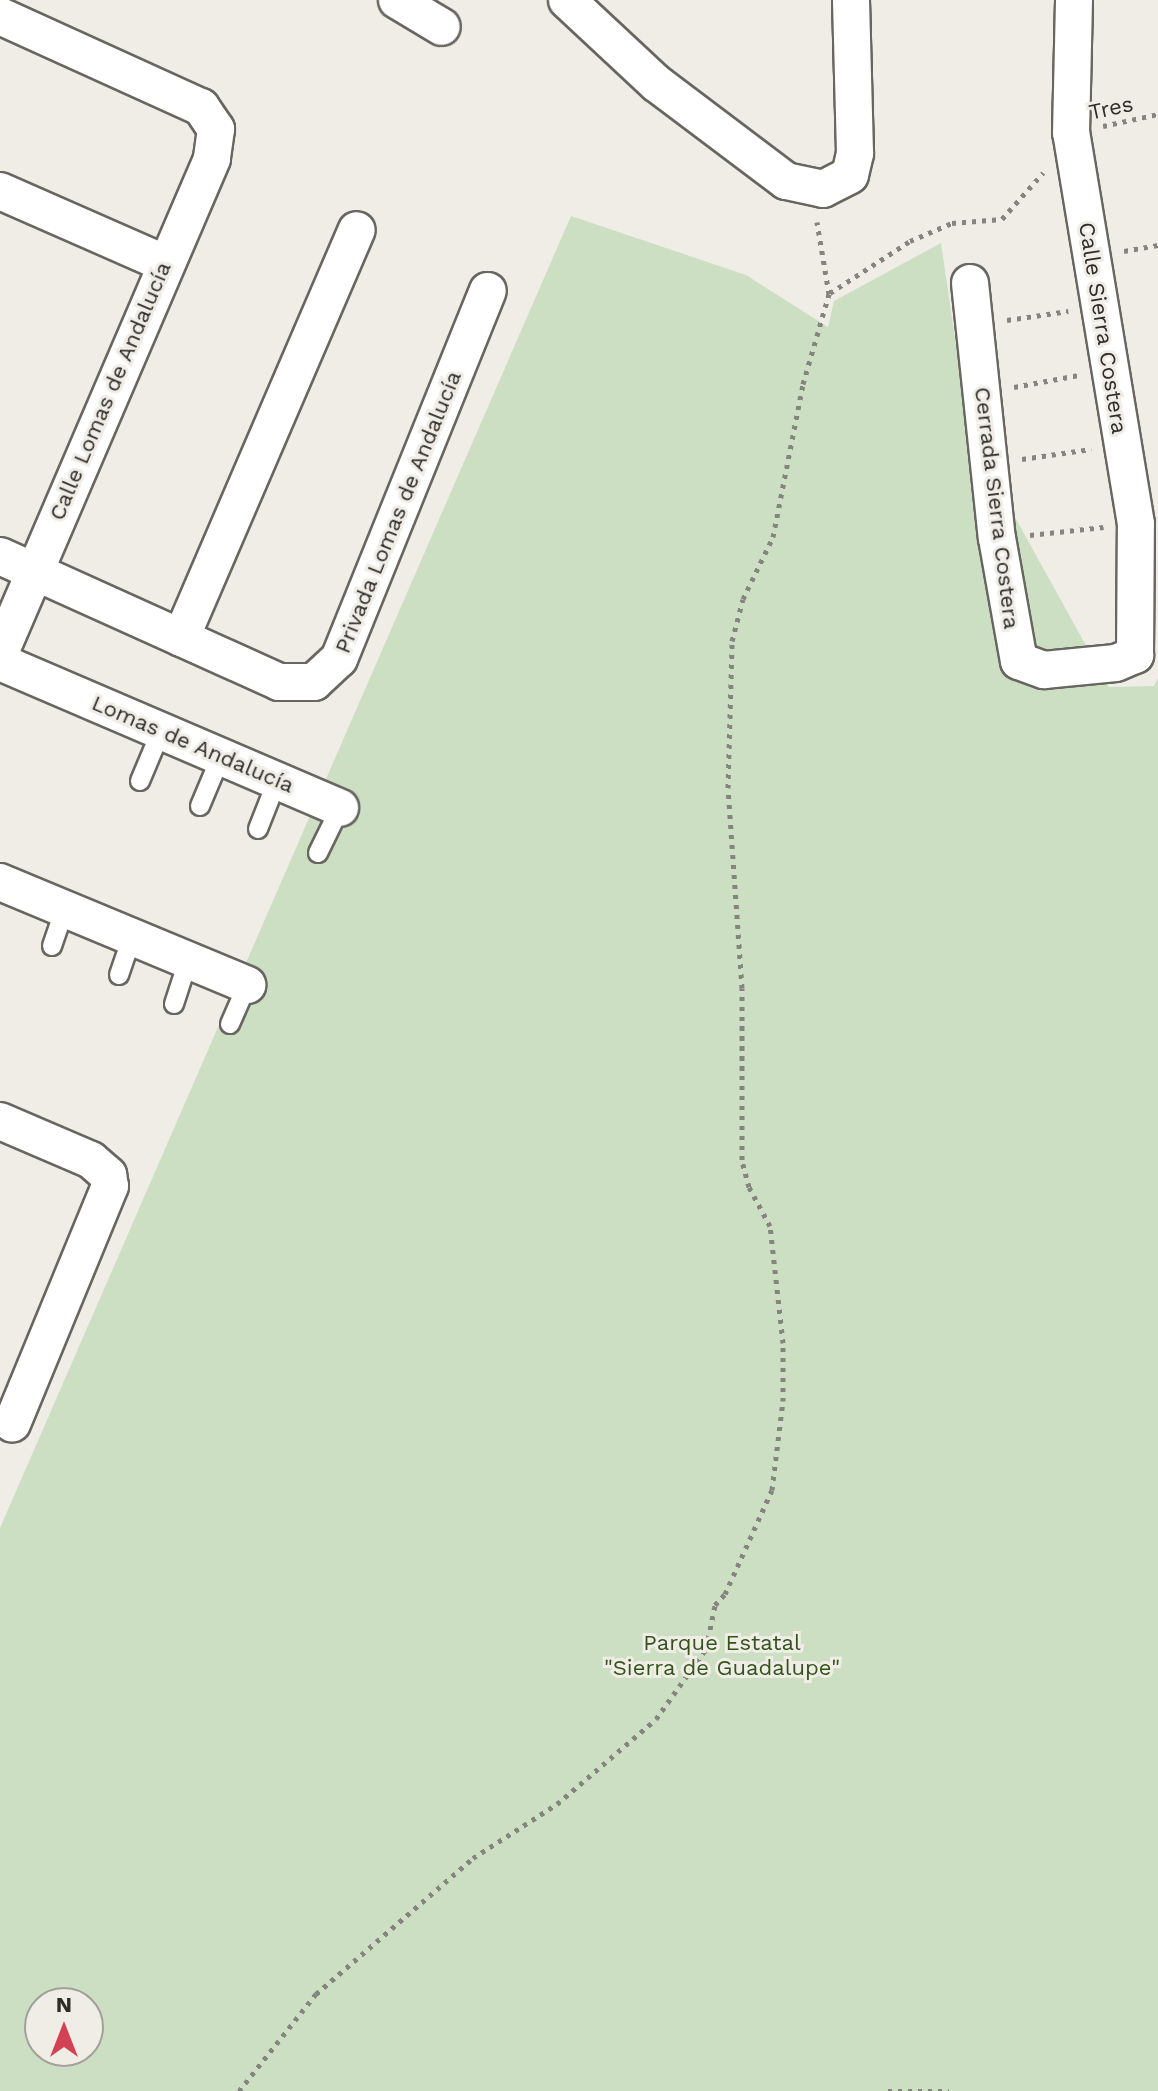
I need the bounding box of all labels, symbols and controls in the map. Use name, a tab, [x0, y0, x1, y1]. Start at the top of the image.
street label: Tres	[1086, 90, 1136, 126]
street label: Calle Sierra Costera	[1073, 220, 1133, 436]
street label: Calle Lomas de Andalucía	[43, 257, 177, 525]
street label: Privada Lomas de Andalucía	[329, 366, 467, 658]
street label: Cerrada Sierra Costera	[969, 385, 1025, 631]
street label: Lomas de Andalucía	[88, 689, 298, 799]
park label: Parque Estatal "Sierra de Guadalupe"	[604, 1629, 840, 1680]
north arrow	[24, 1987, 104, 2067]
text: N	[56, 1992, 72, 2017]

